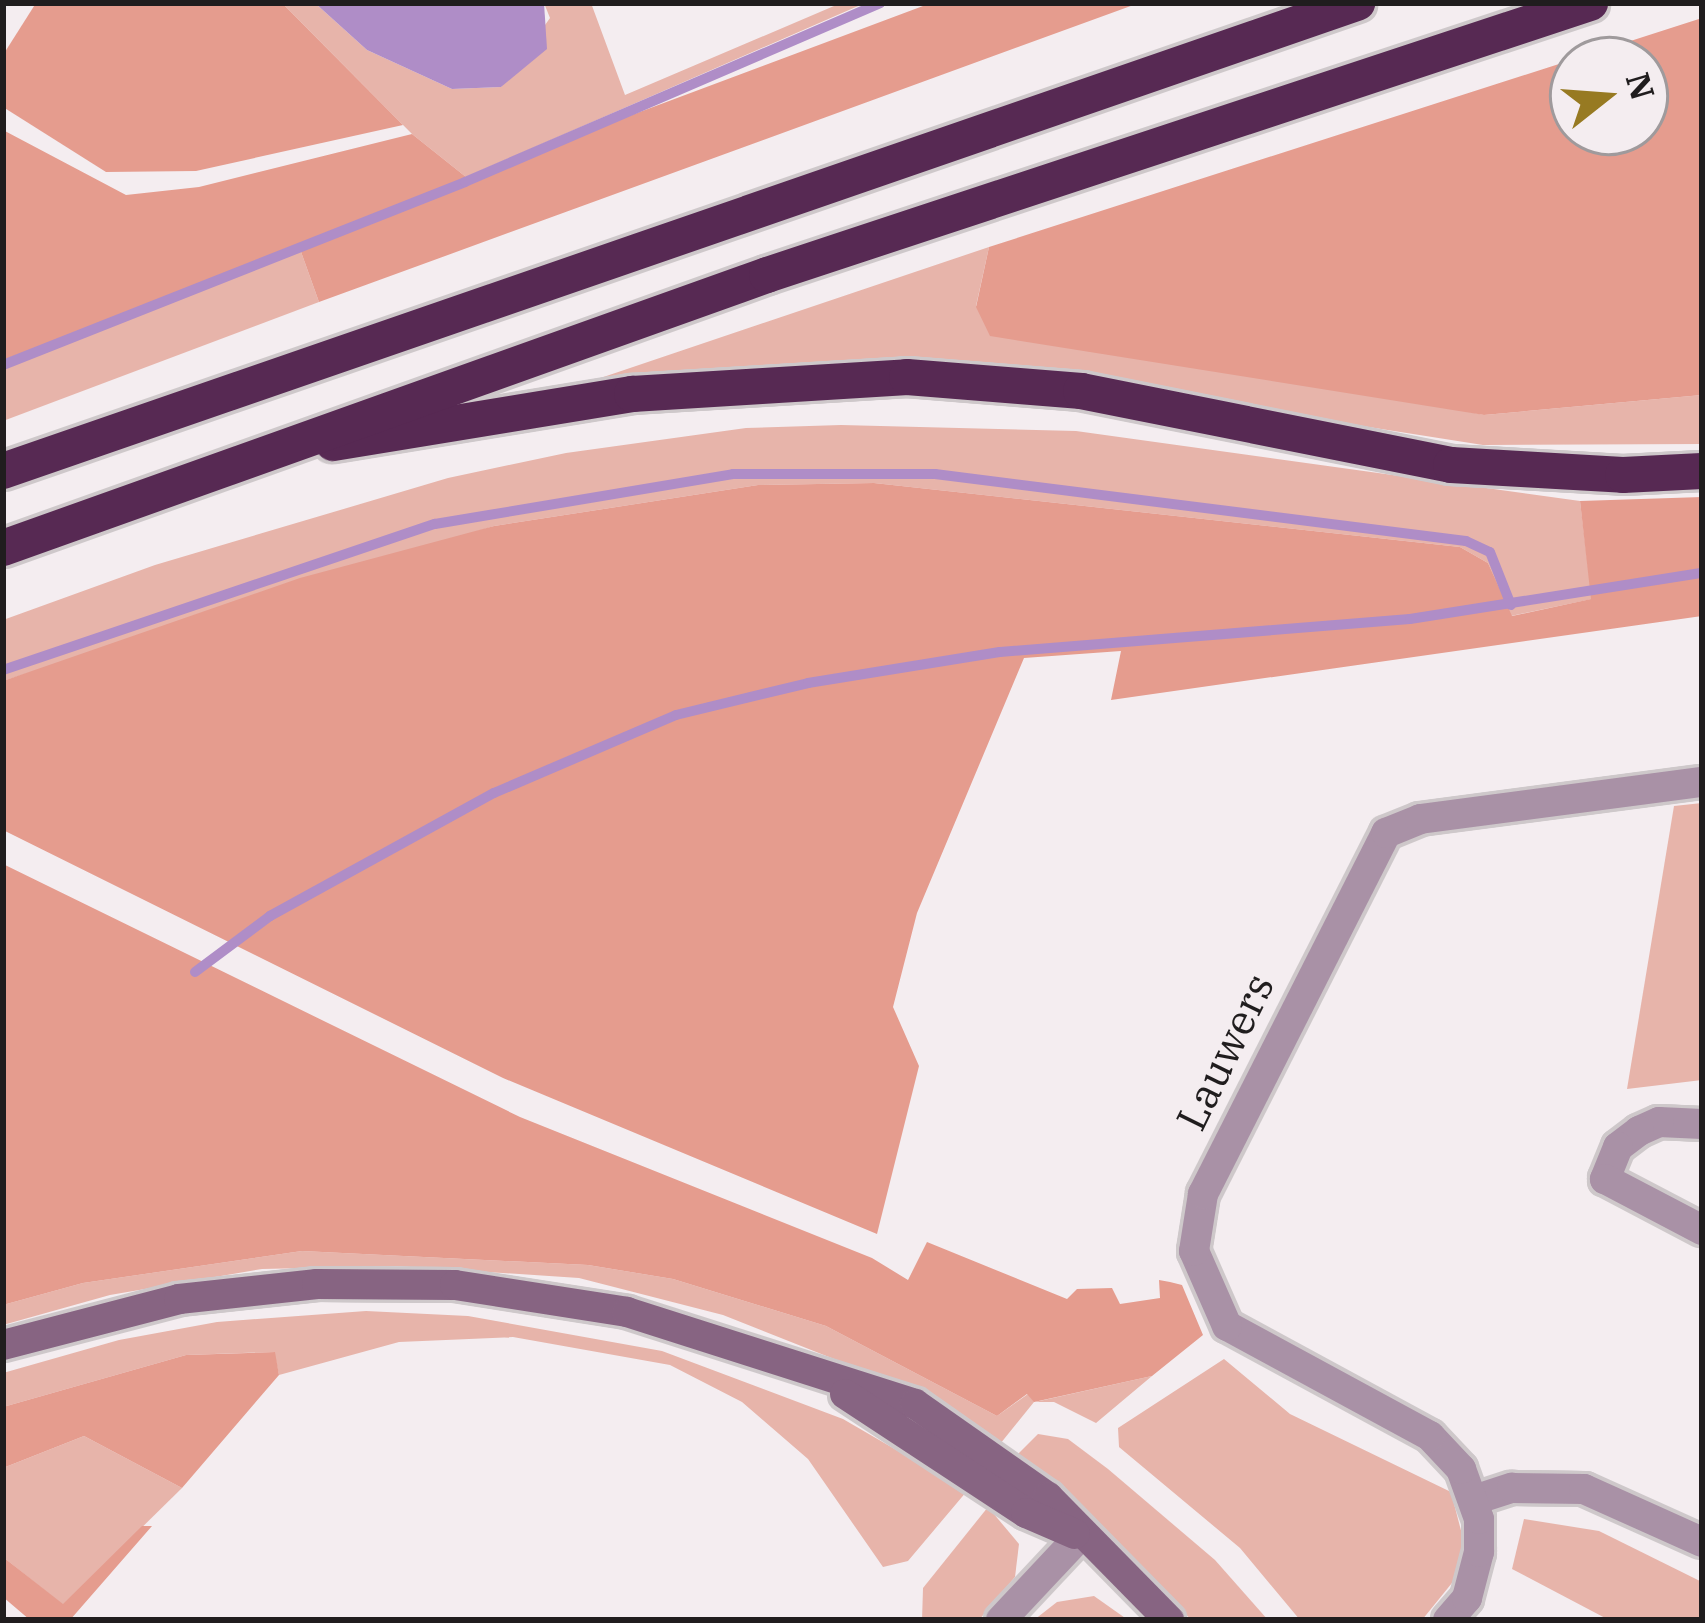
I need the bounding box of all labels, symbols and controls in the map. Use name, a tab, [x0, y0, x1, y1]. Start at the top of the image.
north arrow	[1549, 36, 1669, 156]
text: N	[1617, 67, 1665, 105]
street label: Lauwers	[1166, 966, 1284, 1138]

